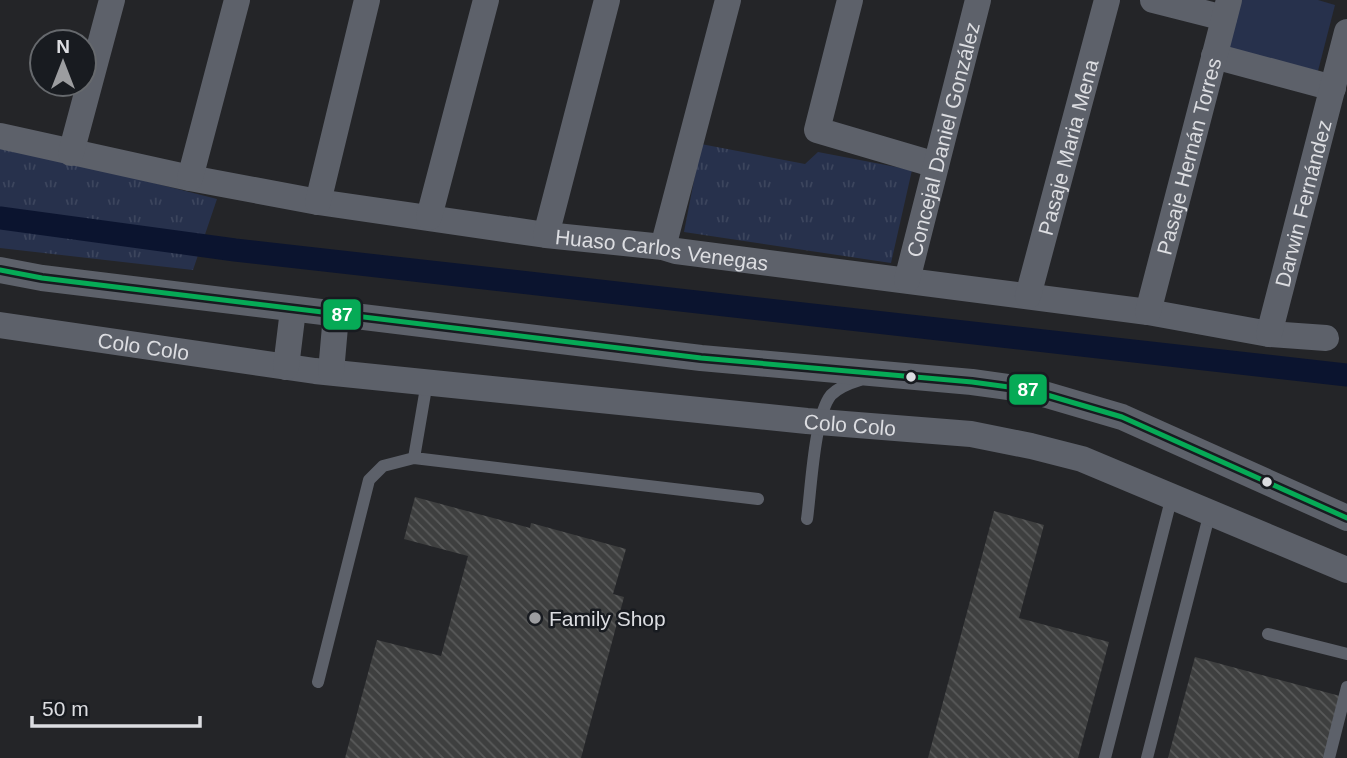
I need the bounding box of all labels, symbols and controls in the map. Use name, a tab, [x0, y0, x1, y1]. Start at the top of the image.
street label: Concejal Daniel González	[902, 19, 984, 259]
north arrow	[28, 28, 98, 98]
text: N	[56, 36, 70, 57]
street label: Pasaje Hernán Torres	[1152, 55, 1225, 257]
street label: Pasaje Maria Mena	[1033, 56, 1102, 238]
street label: Darwin Fernández	[1270, 117, 1335, 289]
street label: Huaso Carlos Venegas	[554, 225, 770, 274]
line badge: 87	[322, 298, 362, 331]
text: 87	[331, 304, 353, 325]
street label: Colo Colo	[96, 328, 191, 364]
unlabelled marker	[904, 370, 918, 384]
line badge: 87	[1008, 373, 1048, 406]
text: 87	[1017, 379, 1039, 400]
street label: Colo Colo	[803, 409, 897, 440]
unlabelled marker	[1260, 475, 1274, 489]
place label: Family Shop	[549, 607, 666, 630]
marker: Family Shop	[527, 610, 543, 626]
scale bar	[32, 684, 200, 728]
text: 50 m	[42, 697, 89, 720]

